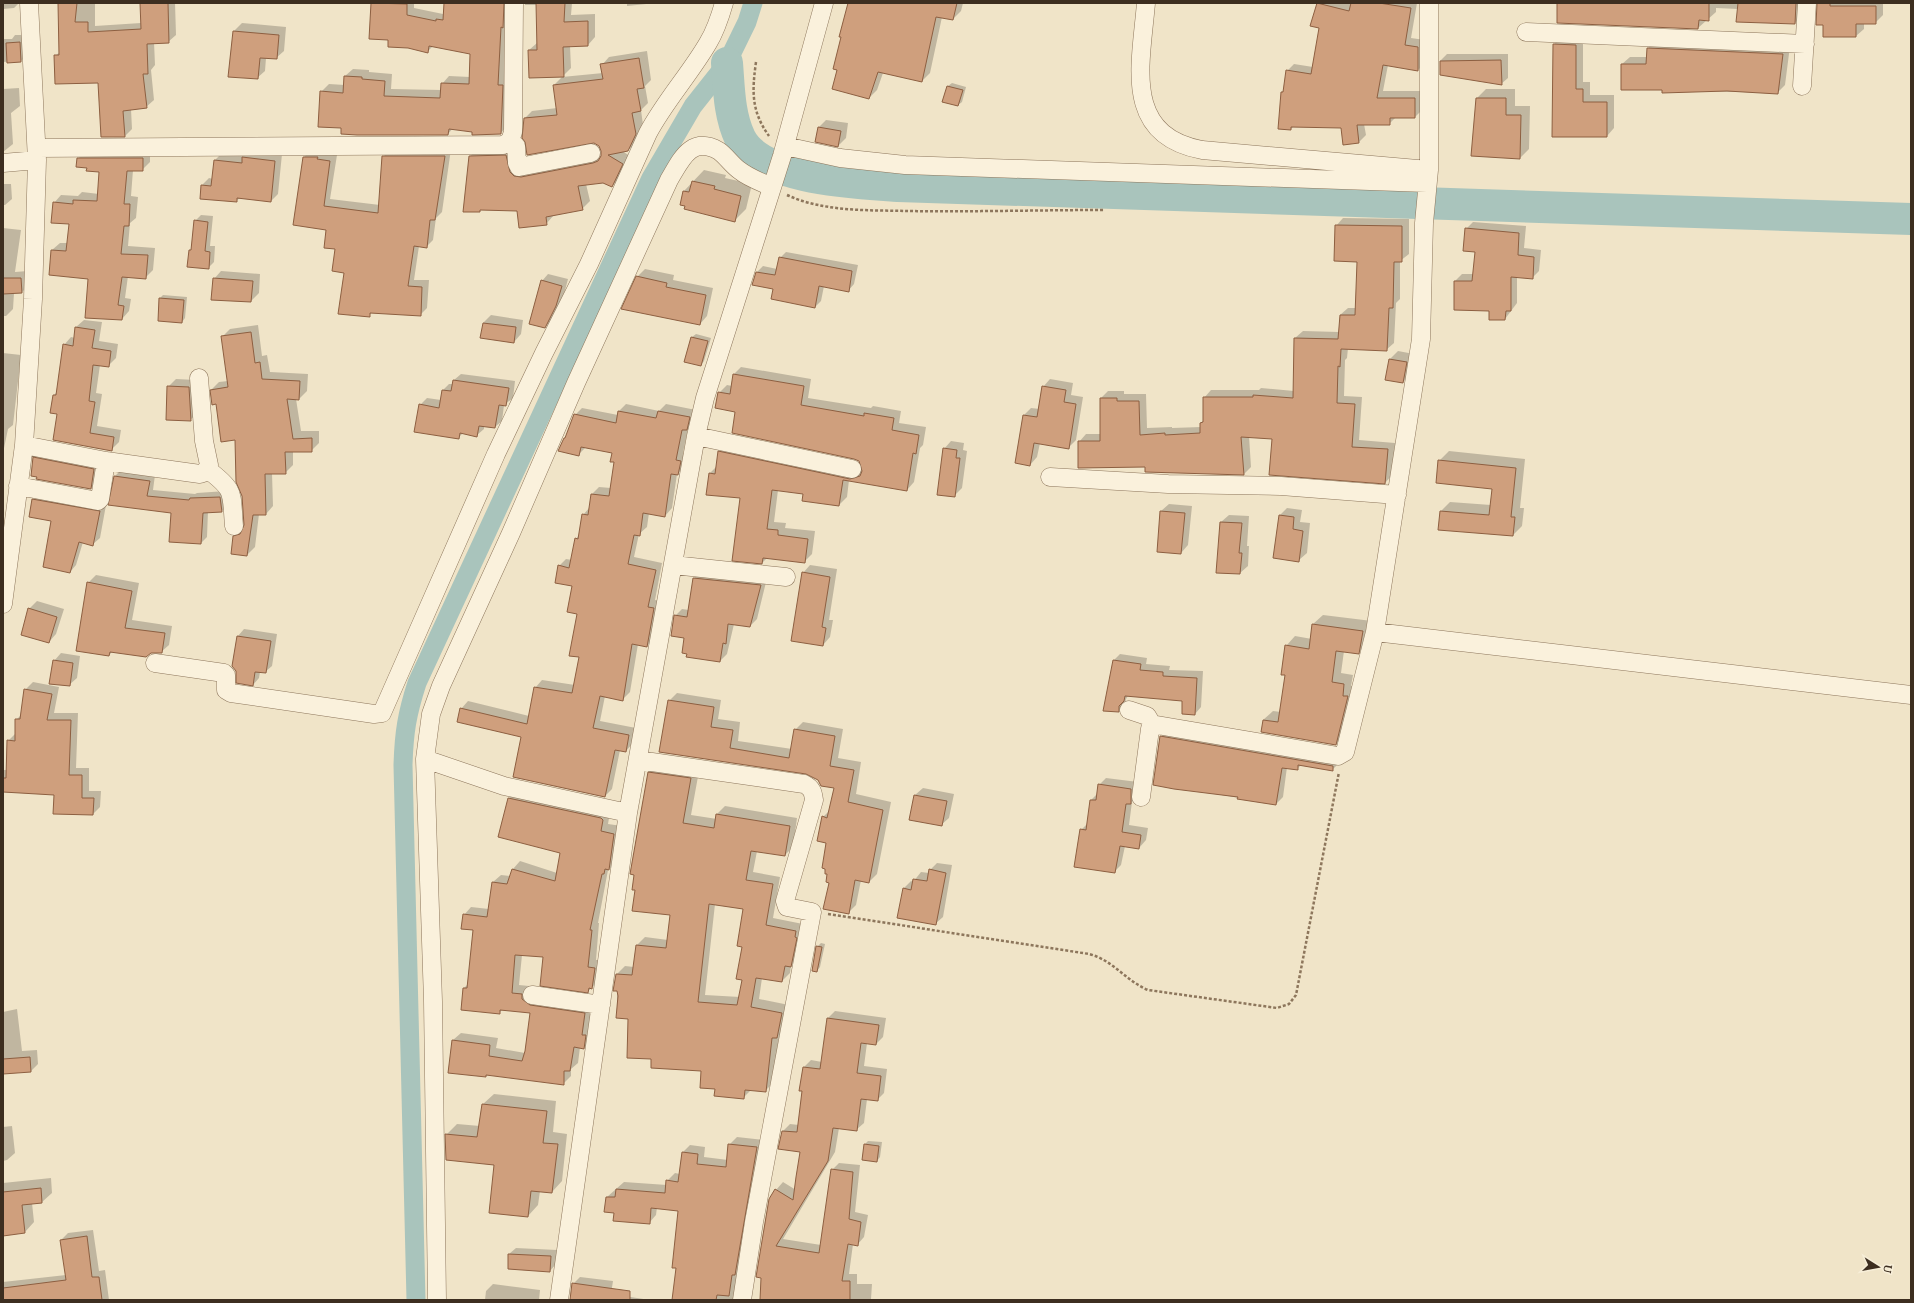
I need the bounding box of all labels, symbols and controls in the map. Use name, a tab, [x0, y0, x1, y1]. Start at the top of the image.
north arrow	[1858, 1247, 1898, 1287]
text: U	[1880, 1263, 1895, 1275]

